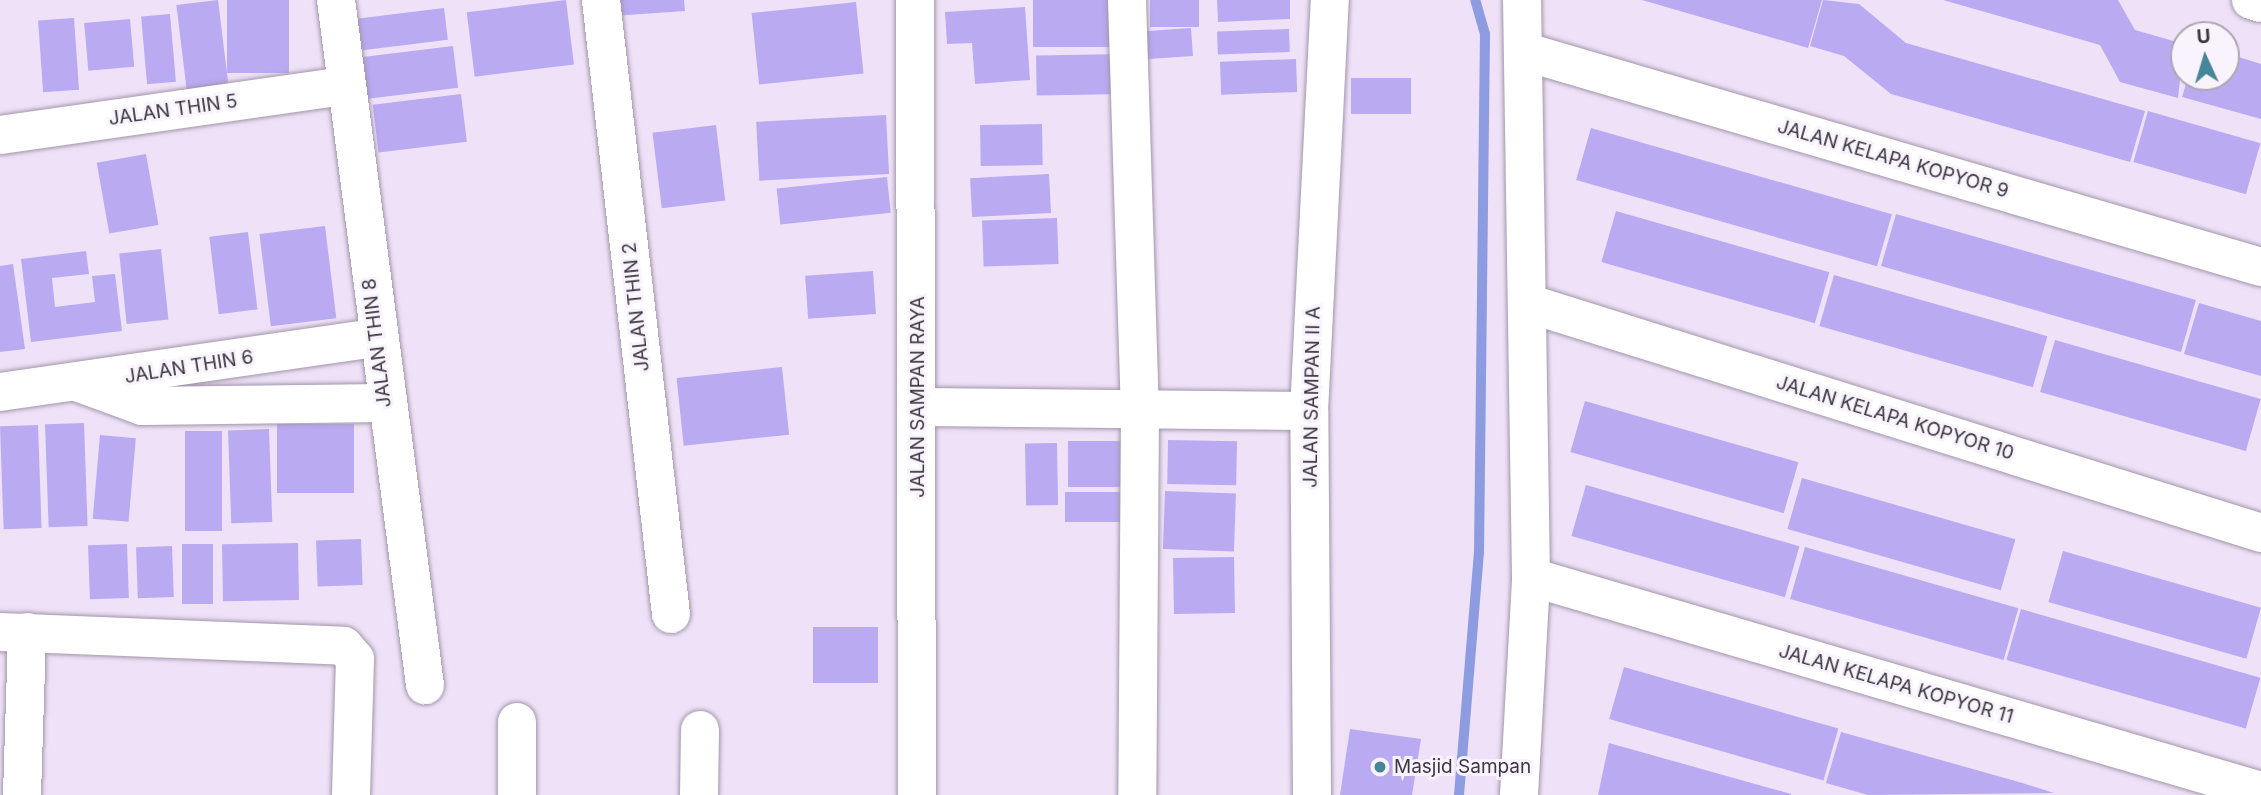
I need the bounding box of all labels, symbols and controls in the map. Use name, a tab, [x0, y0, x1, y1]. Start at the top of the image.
north arrow	[2170, 21, 2240, 91]
text: U	[2196, 25, 2211, 49]
street label: JALAN THIN 5	[107, 90, 239, 130]
street label: JALAN KELAPA KOPYOR 9	[1775, 115, 2011, 203]
street label: JALAN THIN 2	[618, 241, 654, 373]
street label: JALAN THIN 8	[358, 277, 396, 409]
street label: JALAN SAMPAN RAYA	[907, 296, 929, 498]
street label: JALAN SAMPAN II A	[1299, 306, 1325, 488]
street label: JALAN THIN 6	[123, 346, 255, 388]
street label: JALAN KELAPA KOPYOR 10	[1773, 371, 2017, 465]
street label: JALAN KELAPA KOPYOR 11	[1776, 640, 2016, 728]
place label: Masjid Sampan	[1394, 756, 1531, 778]
marker: Masjid Sampan	[1372, 759, 1388, 775]

